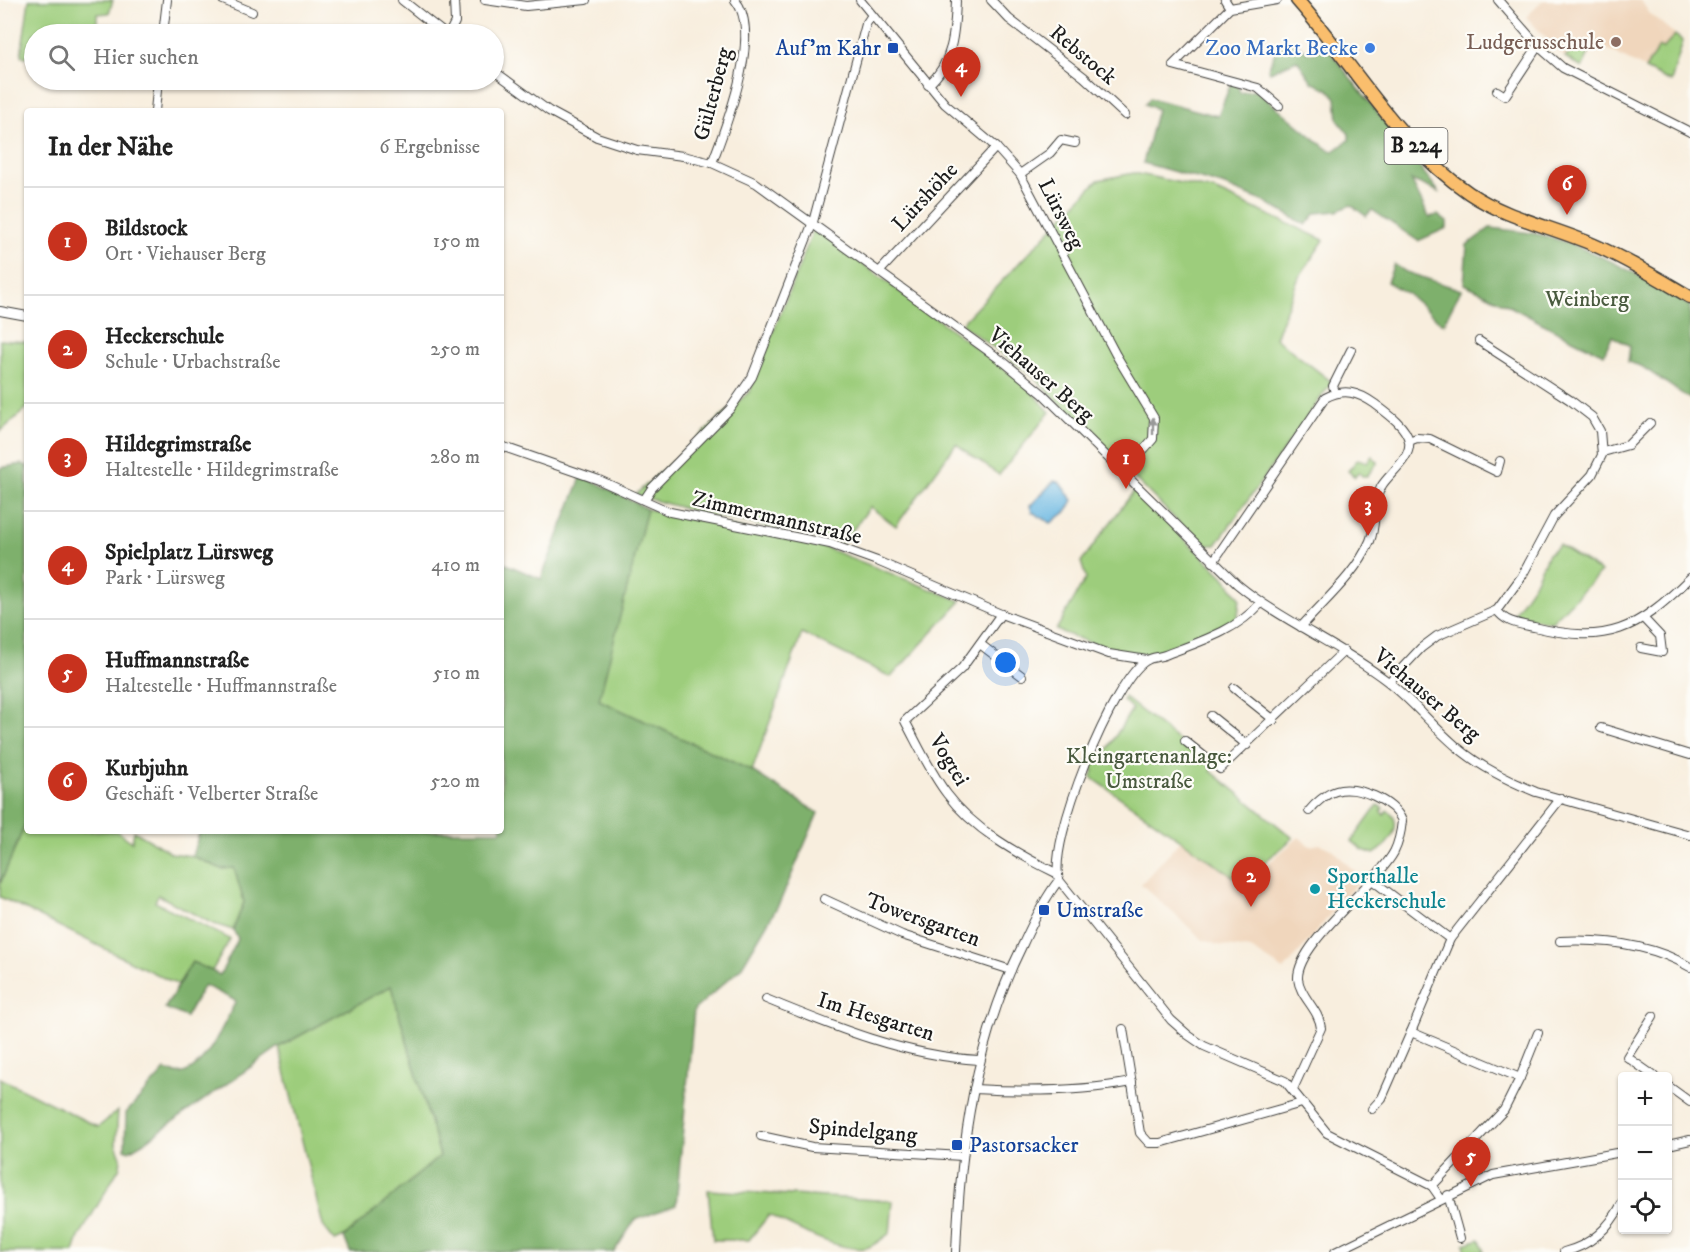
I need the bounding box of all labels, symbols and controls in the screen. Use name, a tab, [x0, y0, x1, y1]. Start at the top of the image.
street label: Rebstock	[1044, 19, 1122, 91]
search box	[24, 24, 504, 90]
place label: Ludgerusschule	[1466, 29, 1604, 56]
place label: Auf'm Kahr	[775, 35, 882, 62]
place label: Zoo Markt Becke	[1205, 35, 1358, 62]
marker: Ludgerusschule	[1609, 35, 1623, 49]
icon: search	[45, 41, 78, 74]
marker: Auf'm Kahr	[886, 41, 900, 55]
marker: Zoo Markt Becke	[1363, 41, 1377, 55]
text: Hier suchen	[93, 44, 199, 71]
street label: Gülterberg	[688, 44, 738, 143]
pin: 4	[942, 48, 980, 97]
road number: B 224	[1384, 128, 1448, 164]
text: In der Nähe	[48, 131, 173, 164]
text: 6 Ergebnisse	[379, 135, 480, 160]
street label: Lürshöhe	[886, 157, 964, 237]
pin: 6	[1548, 166, 1586, 215]
street label: Lürsweg	[1032, 174, 1090, 254]
text: Bildstock	[105, 215, 188, 242]
text: 1	[64, 229, 71, 254]
text: 150 m	[433, 229, 480, 254]
text: Ort · Viehauser Berg	[105, 242, 266, 267]
park label: Weinberg	[1544, 286, 1629, 313]
street label: Viehauser Berg	[982, 321, 1100, 428]
text: Heckerschule	[105, 323, 224, 350]
text: 2	[63, 337, 72, 362]
text: 250 m	[430, 337, 480, 362]
text: Schule · Urbachstraße	[105, 350, 280, 375]
one-way arrow	[1148, 417, 1158, 436]
text: Hildegrimstraße	[105, 431, 251, 458]
pin: 1	[1106, 440, 1146, 489]
text: 3	[64, 445, 71, 470]
text: 280 m	[430, 445, 480, 470]
text: Haltestelle · Hildegrimstraße	[105, 458, 339, 483]
street label: Zimmermannstraße	[690, 485, 864, 551]
pin: 3	[1348, 486, 1388, 536]
text: Spielplatz Lürsweg	[105, 539, 273, 566]
text: 4	[62, 553, 73, 578]
text: 410 m	[431, 553, 480, 578]
text: Park · Lürsweg	[105, 566, 225, 591]
street label: Viehauser Berg	[1367, 642, 1486, 748]
text: Huffmannstraße	[105, 647, 249, 674]
your location	[991, 648, 1020, 677]
text: 5	[63, 661, 72, 686]
text: 510 m	[433, 661, 480, 686]
text: Haltestelle · Huffmannstraße	[105, 674, 337, 699]
street label: Vogtei	[922, 728, 975, 791]
park label: Kleingartenanlage: Umstraße	[1066, 743, 1232, 795]
text: Kurbjuhn	[105, 755, 188, 782]
text: 6	[62, 769, 73, 794]
text: 520 m	[430, 769, 480, 794]
text: Geschäft · Velberter Straße	[105, 782, 318, 807]
pin: 2	[1232, 858, 1270, 907]
place label: Sporthalle Heckerschule	[1327, 863, 1446, 915]
marker: Sporthalle Heckerschule	[1308, 882, 1322, 896]
street label: Towersgarten	[862, 887, 984, 953]
place label: Umstraße	[1056, 897, 1143, 924]
marker: Umstraße	[1037, 903, 1051, 917]
street label: Im Hesgarten	[814, 986, 938, 1048]
map controls	[1618, 1072, 1672, 1234]
button: +	[1618, 1072, 1672, 1126]
street label: Spindelgang	[808, 1113, 919, 1149]
button: −	[1618, 1126, 1672, 1180]
place label: Pastorsacker	[969, 1132, 1079, 1159]
marker: Pastorsacker	[950, 1138, 964, 1152]
pin: 5	[1452, 1138, 1490, 1187]
button: locate	[1618, 1180, 1672, 1234]

